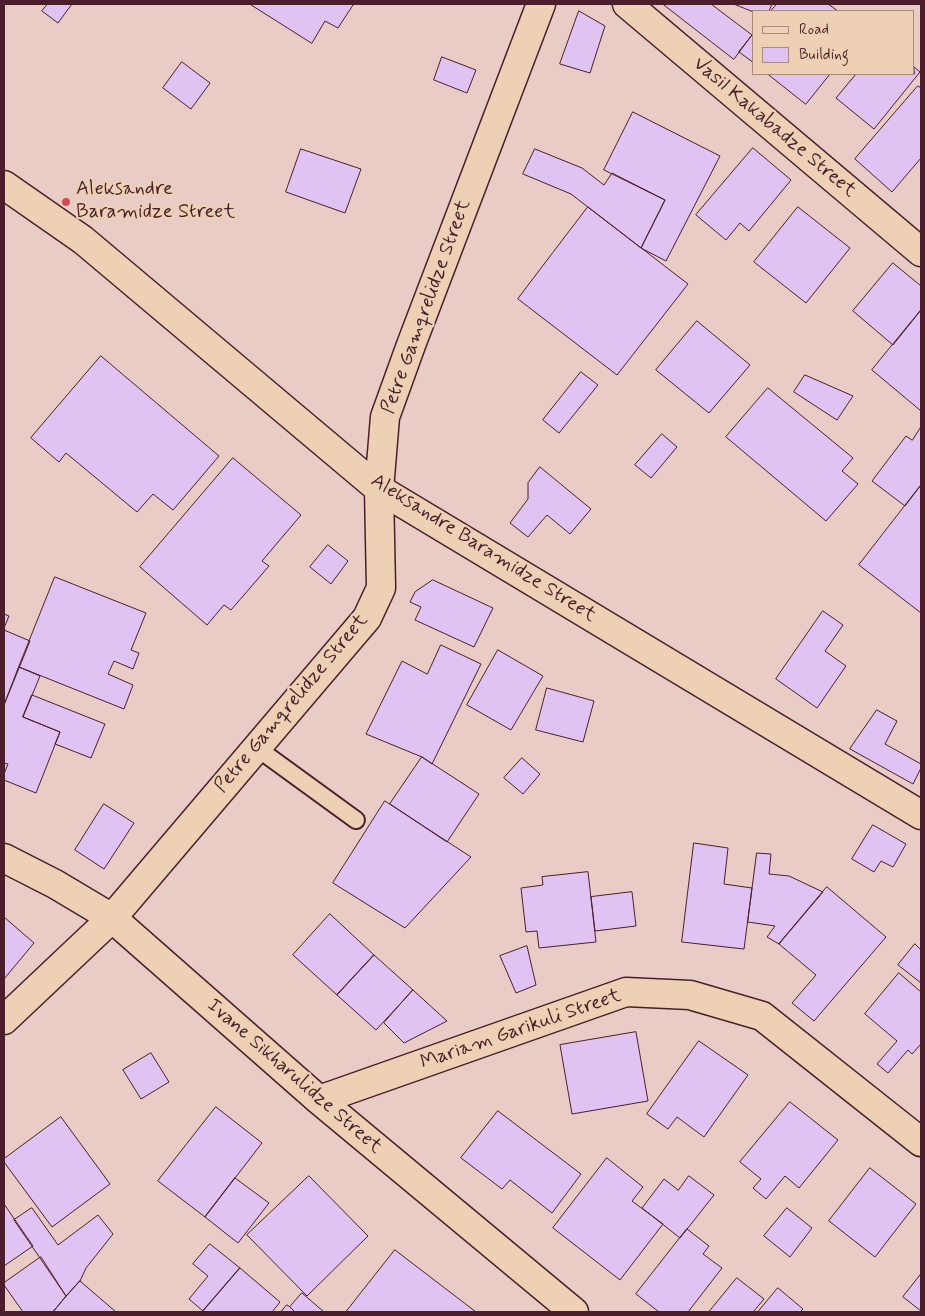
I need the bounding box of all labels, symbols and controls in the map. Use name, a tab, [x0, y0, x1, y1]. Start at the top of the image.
legend	[752, 10, 915, 75]
text: Road	[799, 20, 829, 40]
text: Building	[799, 45, 849, 65]
street label: Vasil Kakabadze Street	[687, 53, 861, 203]
place label: Aleksandre Baramidze Street	[76, 178, 235, 225]
marker: Aleksandre Baramidze Street	[60, 196, 72, 208]
street label: Petre Gamqrelidze Street	[377, 197, 477, 417]
street label: Aleksandre Baramidze Street	[366, 470, 600, 628]
street label: Petre Gamqrelidze Street	[210, 610, 374, 798]
street label: Mariam Garikuli Street	[417, 984, 625, 1076]
street label: Ivane Sikharulidze Street	[201, 994, 387, 1160]

